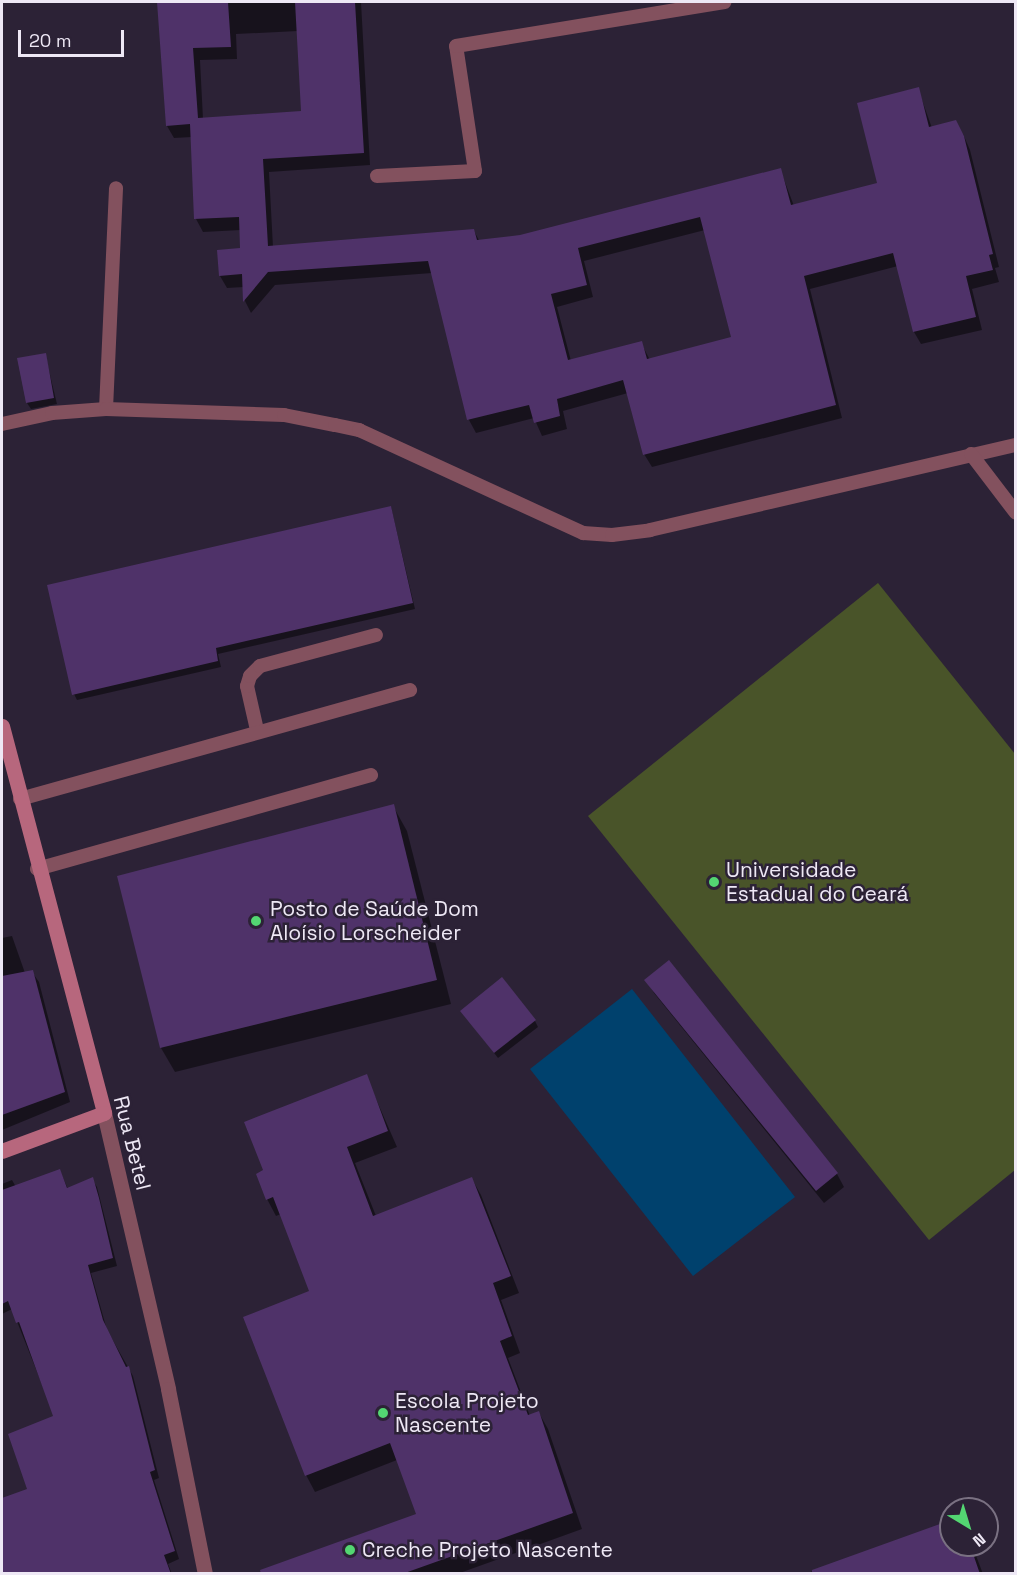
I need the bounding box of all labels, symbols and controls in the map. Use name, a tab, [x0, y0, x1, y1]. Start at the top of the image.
scale bar	[21, 18, 128, 56]
text: 20 m	[29, 29, 72, 52]
place label: Universidade Estadual do Ceará	[726, 857, 909, 907]
marker: Universidade Estadual do Ceará	[707, 875, 721, 889]
place label: Posto de Saúde Dom Aloísio Lorscheider	[270, 896, 479, 946]
marker: Posto de Saúde Dom Aloísio Lorscheider	[247, 912, 265, 930]
street label: Rua Betel	[108, 1093, 156, 1193]
place label: Escola Projeto Nascente	[395, 1388, 539, 1438]
marker: Escola Projeto Nascente	[376, 1406, 390, 1420]
north arrow	[939, 1497, 999, 1557]
text: N	[968, 1528, 990, 1552]
place label: Creche Projeto Nascente	[362, 1537, 613, 1563]
marker: Creche Projeto Nascente	[343, 1543, 357, 1557]

